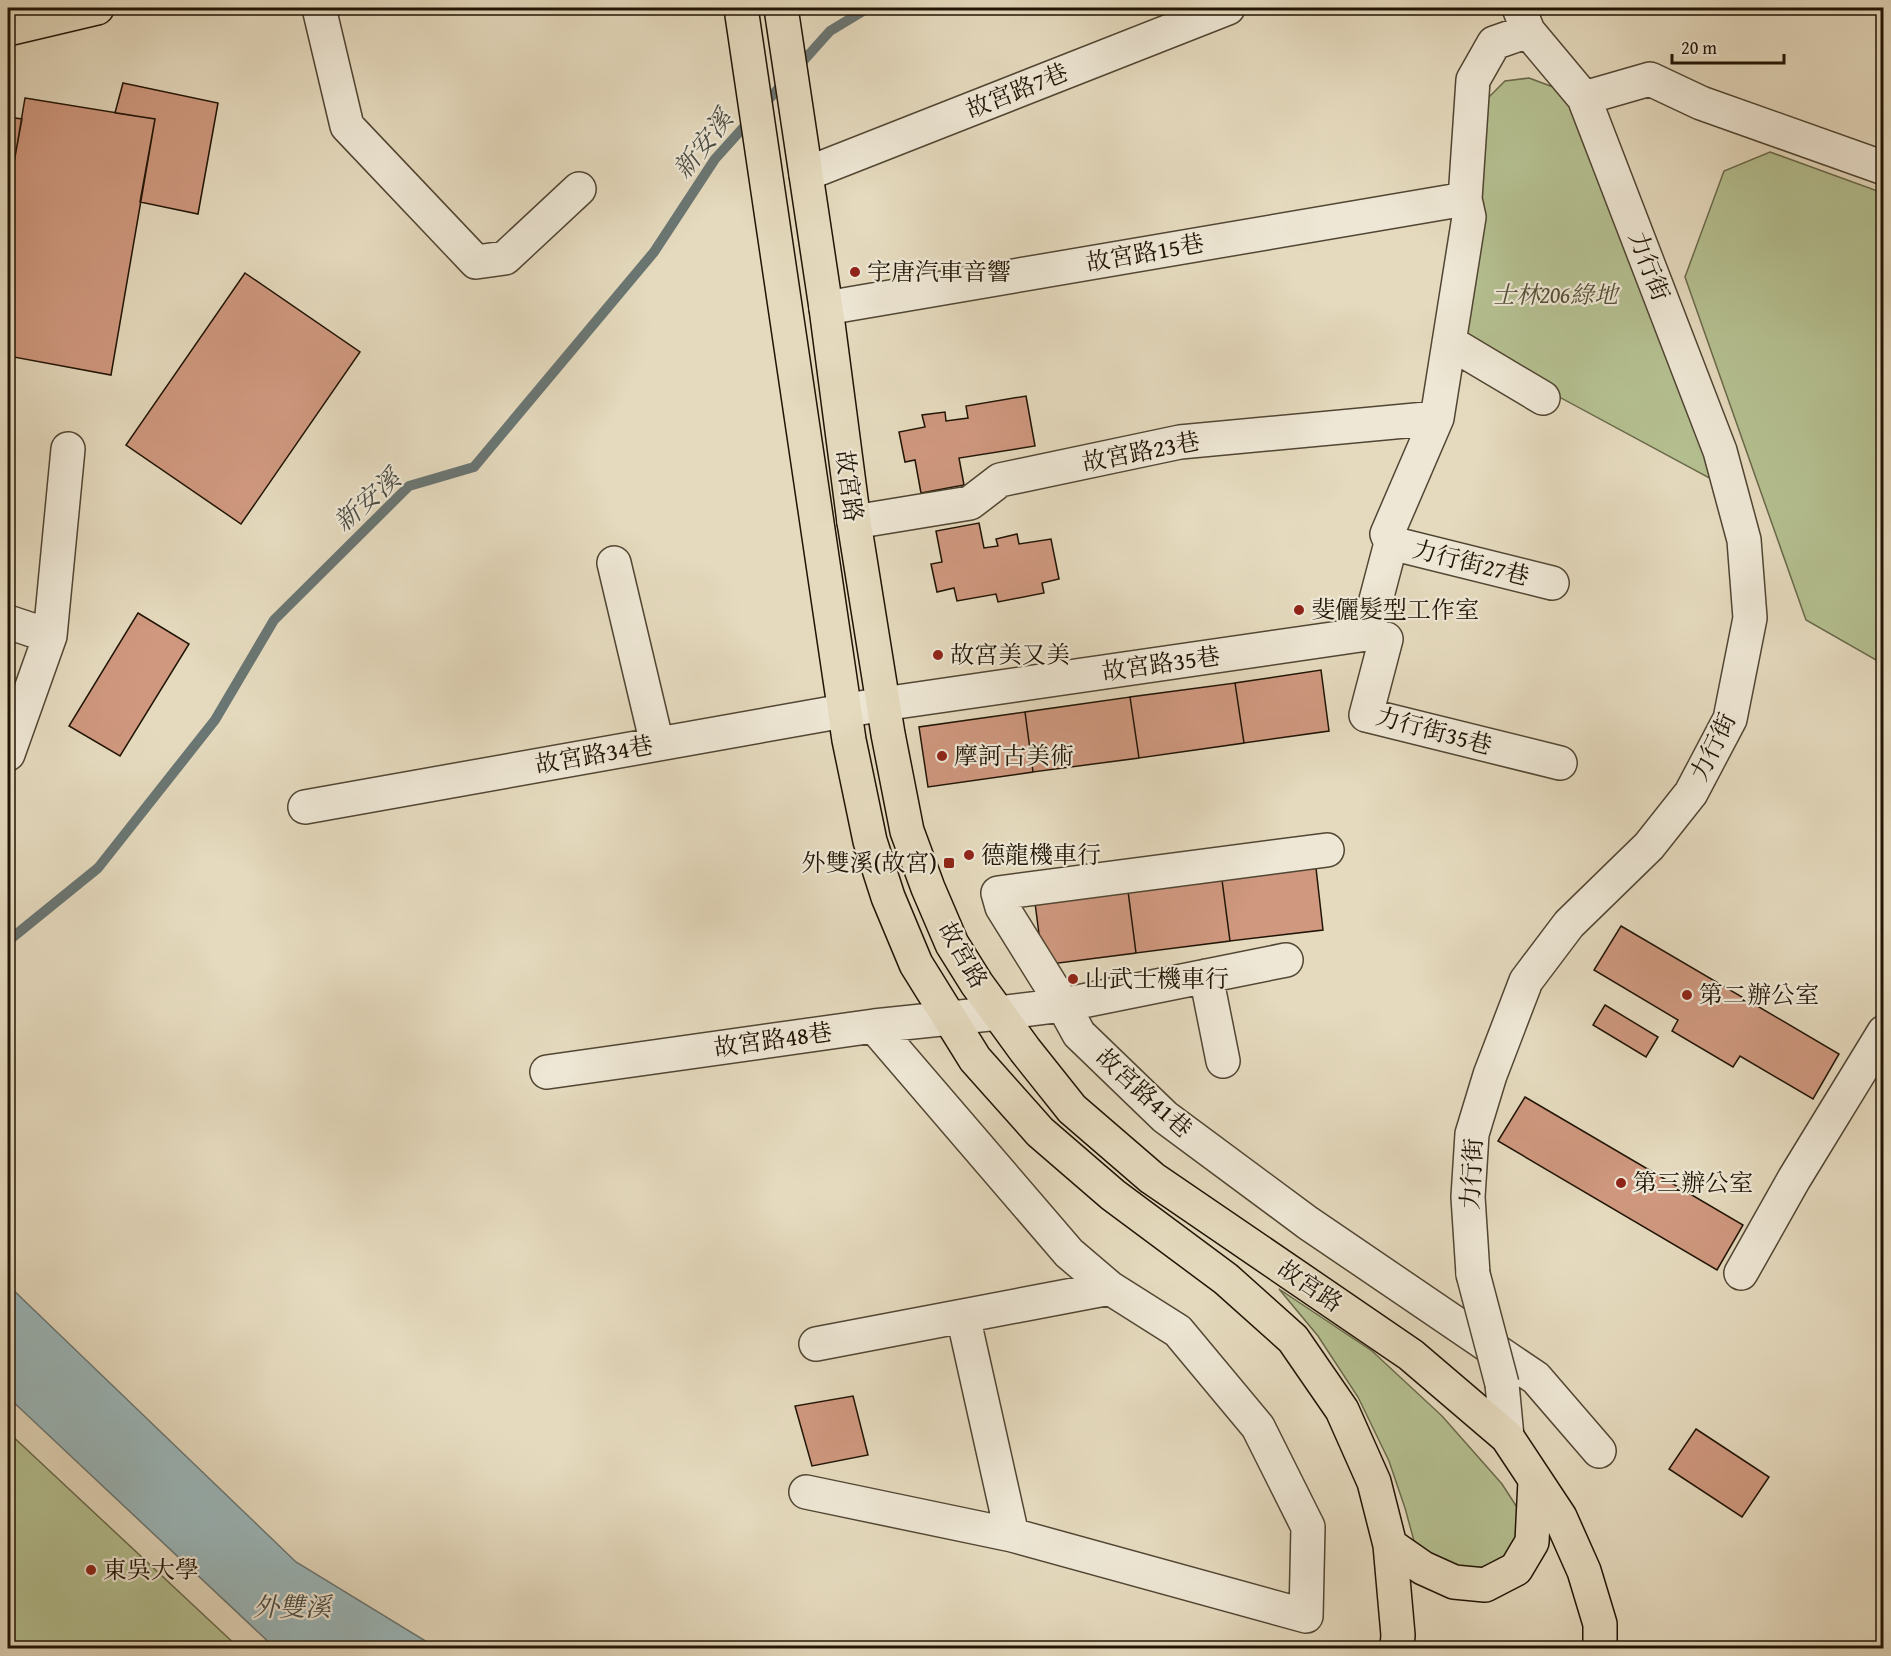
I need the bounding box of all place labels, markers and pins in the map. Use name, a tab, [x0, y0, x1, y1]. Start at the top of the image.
place label: 宇唐汽車音響	[867, 254, 1011, 289]
marker: 宇唐汽車音響	[848, 265, 862, 279]
place label: 斐儷髮型工作室	[1311, 592, 1479, 627]
marker: 斐儷髮型工作室	[1292, 603, 1306, 617]
place label: 故宮美又美	[950, 637, 1070, 672]
marker: 故宮美又美	[931, 648, 945, 662]
place label: 摩訶古美術	[954, 738, 1074, 773]
marker: 摩訶古美術	[935, 749, 949, 763]
place label: 德龍機車行	[981, 837, 1101, 872]
place label: 外雙溪(故宮)	[802, 845, 937, 880]
marker: 德龍機車行	[962, 848, 976, 862]
marker: 外雙溪(故宮)	[942, 856, 956, 870]
place label: 山武士機車行	[1085, 961, 1229, 996]
marker: 山武士機車行	[1066, 972, 1080, 986]
place label: 第二辦公室	[1699, 977, 1819, 1012]
marker: 第二辦公室	[1680, 988, 1694, 1002]
place label: 第三辦公室	[1633, 1165, 1753, 1200]
marker: 第三辦公室	[1614, 1176, 1628, 1190]
place label: 東吳大學	[103, 1552, 199, 1587]
marker: 東吳大學	[84, 1563, 98, 1577]

